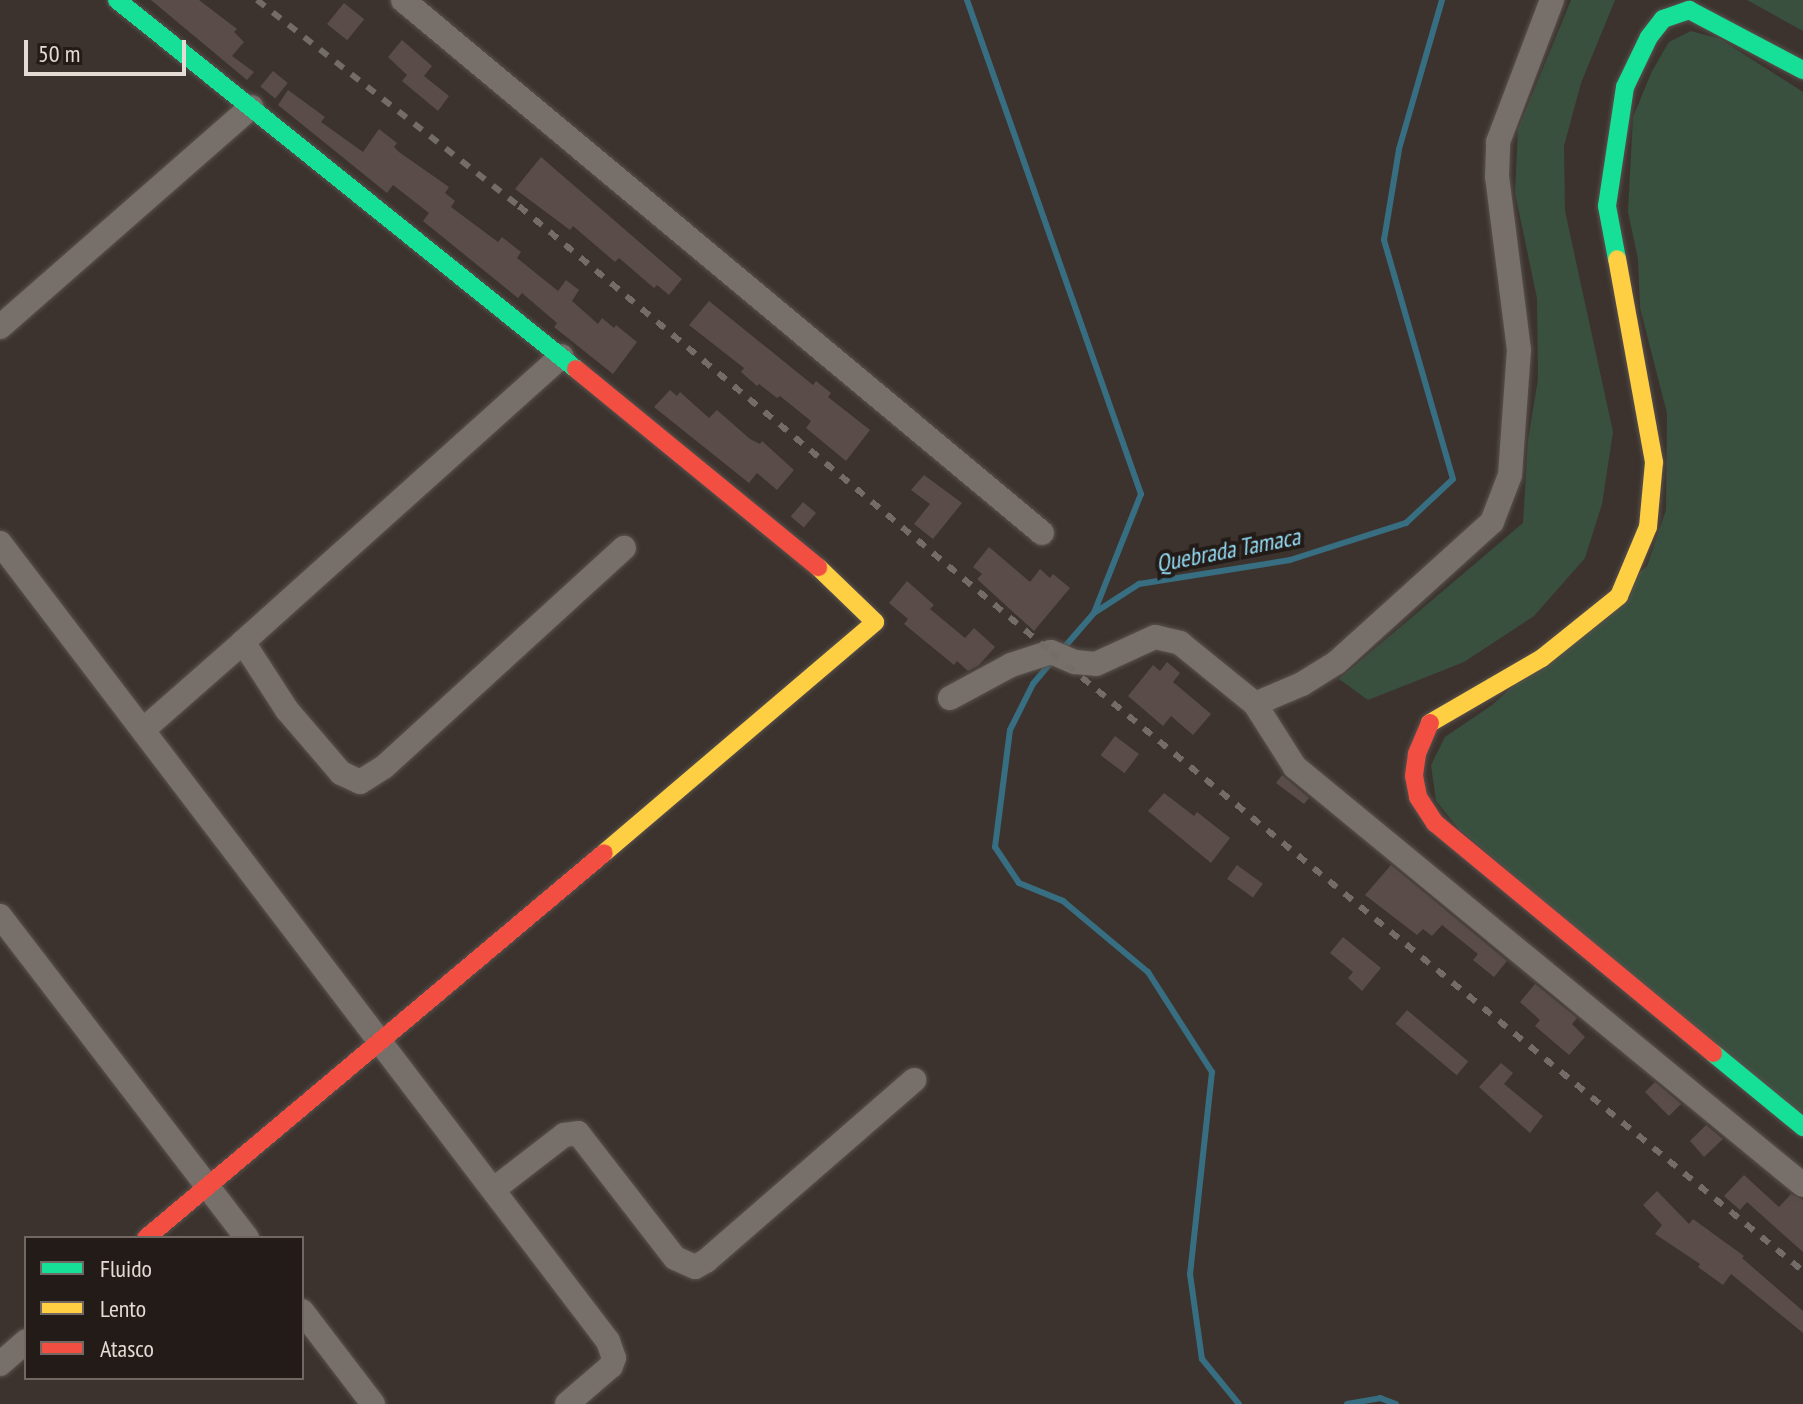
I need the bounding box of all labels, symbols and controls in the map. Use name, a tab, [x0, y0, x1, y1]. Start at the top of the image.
scale bar	[28, 24, 190, 74]
text: 50 m	[38, 38, 80, 69]
water label: Quebrada Tamaca	[1153, 522, 1303, 578]
legend	[24, 1236, 304, 1380]
text: Fluido	[100, 1253, 152, 1284]
text: Lento	[100, 1293, 146, 1324]
text: Atasco	[100, 1333, 154, 1364]

